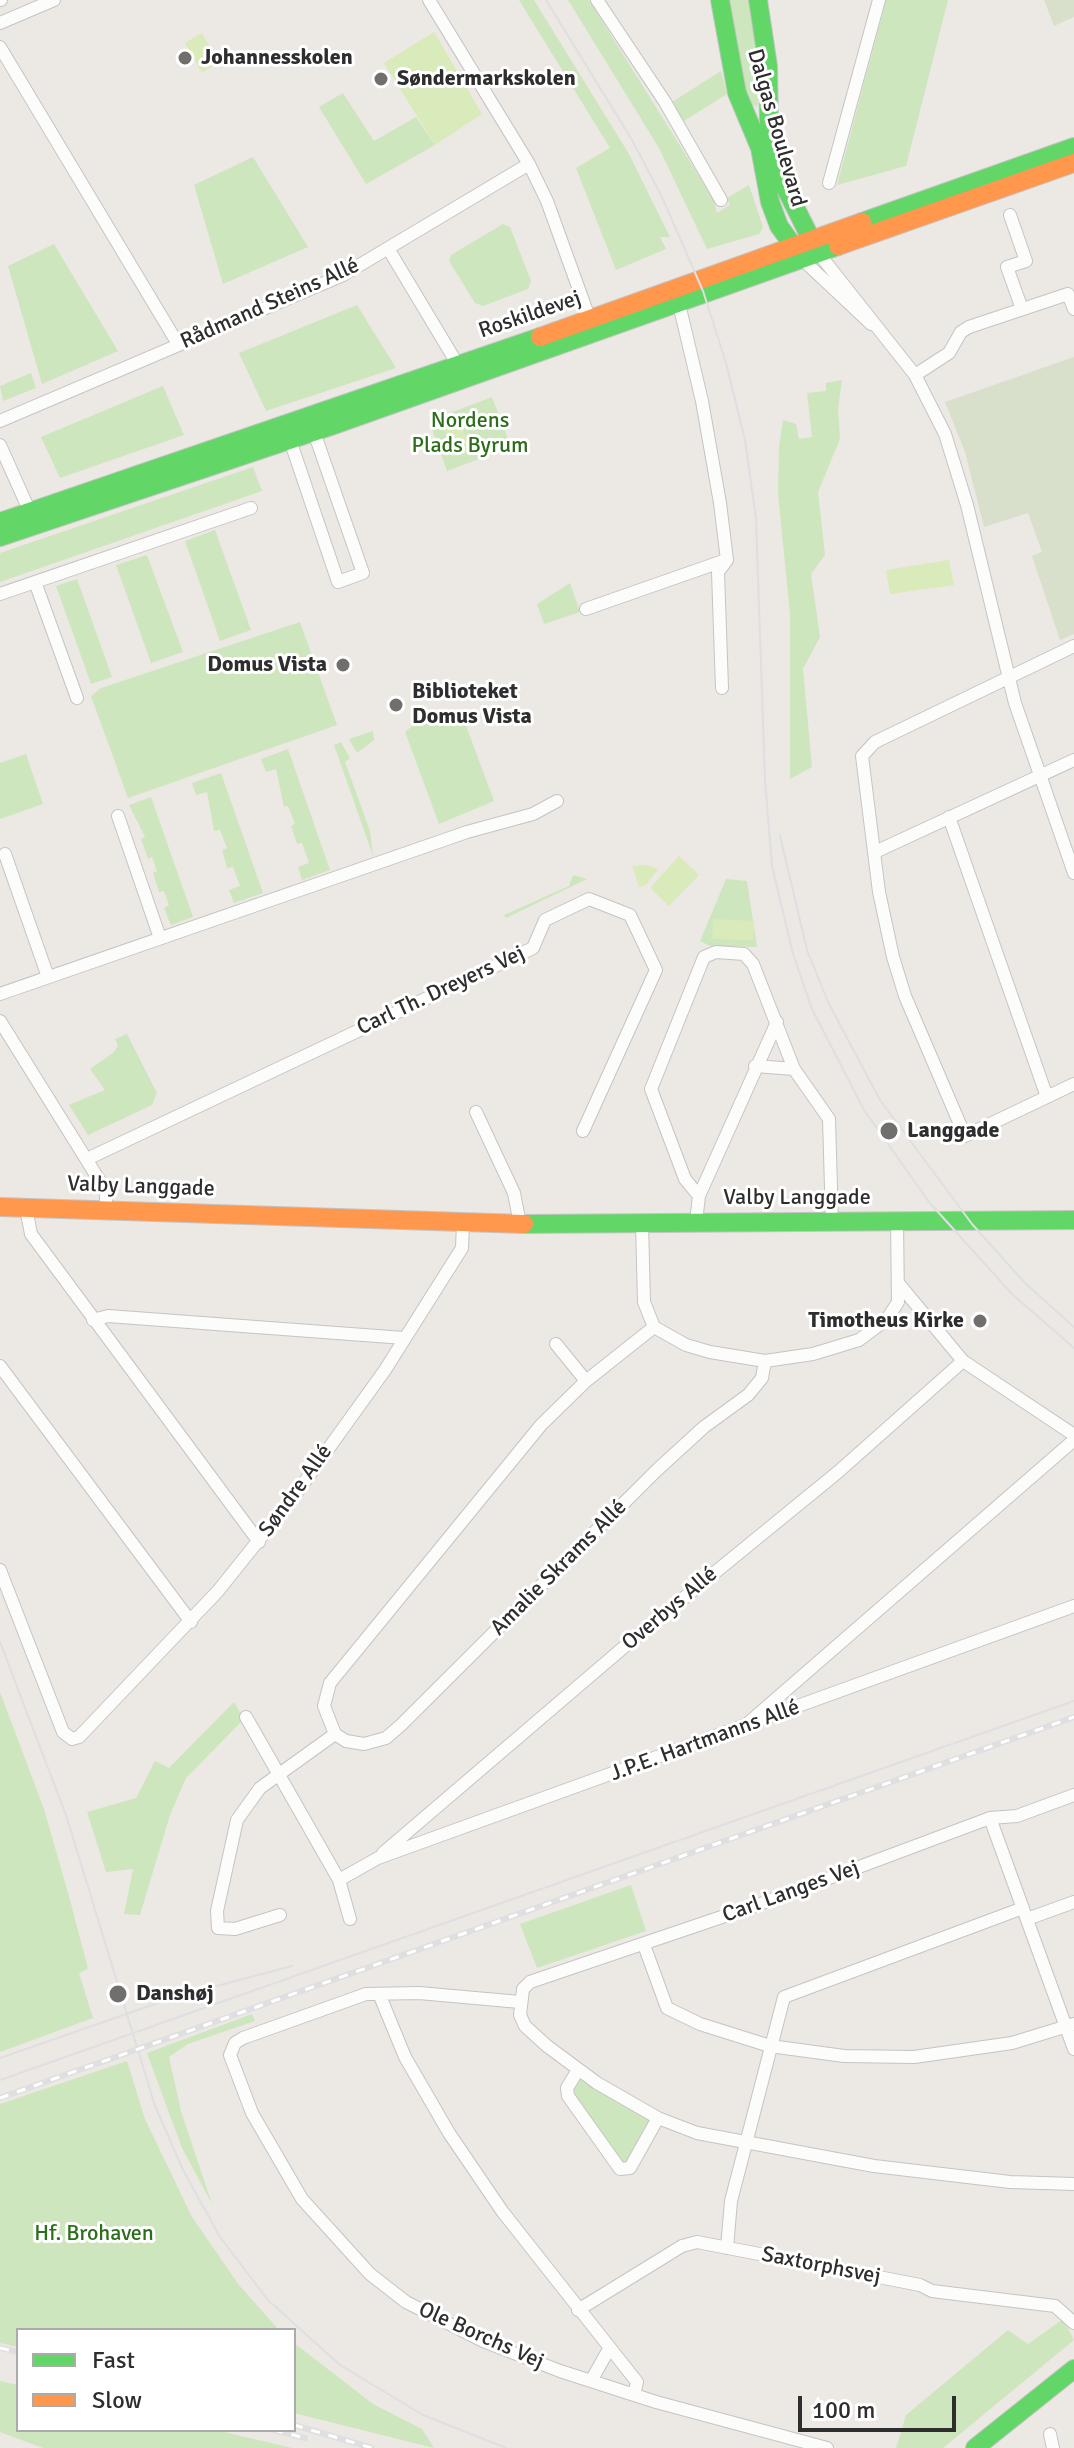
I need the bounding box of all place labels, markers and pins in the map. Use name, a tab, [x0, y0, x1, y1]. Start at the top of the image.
place label: Johannesskolen	[201, 45, 353, 71]
marker: Johannesskolen	[176, 49, 194, 67]
place label: Søndermarkskolen	[397, 66, 576, 92]
marker: Søndermarkskolen	[372, 70, 390, 88]
place label: Domus Vista	[207, 652, 327, 678]
marker: Domus Vista	[334, 656, 352, 674]
place label: Biblioteket Domus Vista	[412, 679, 532, 730]
marker: Biblioteket Domus Vista	[387, 696, 405, 714]
place label: Langgade	[907, 1118, 999, 1144]
marker: Langgade	[878, 1120, 900, 1142]
place label: Timotheus Kirke	[808, 1308, 964, 1334]
marker: Timotheus Kirke	[971, 1312, 989, 1330]
place label: Danshøj	[136, 1981, 214, 2007]
marker: Danshøj	[107, 1983, 129, 2005]

